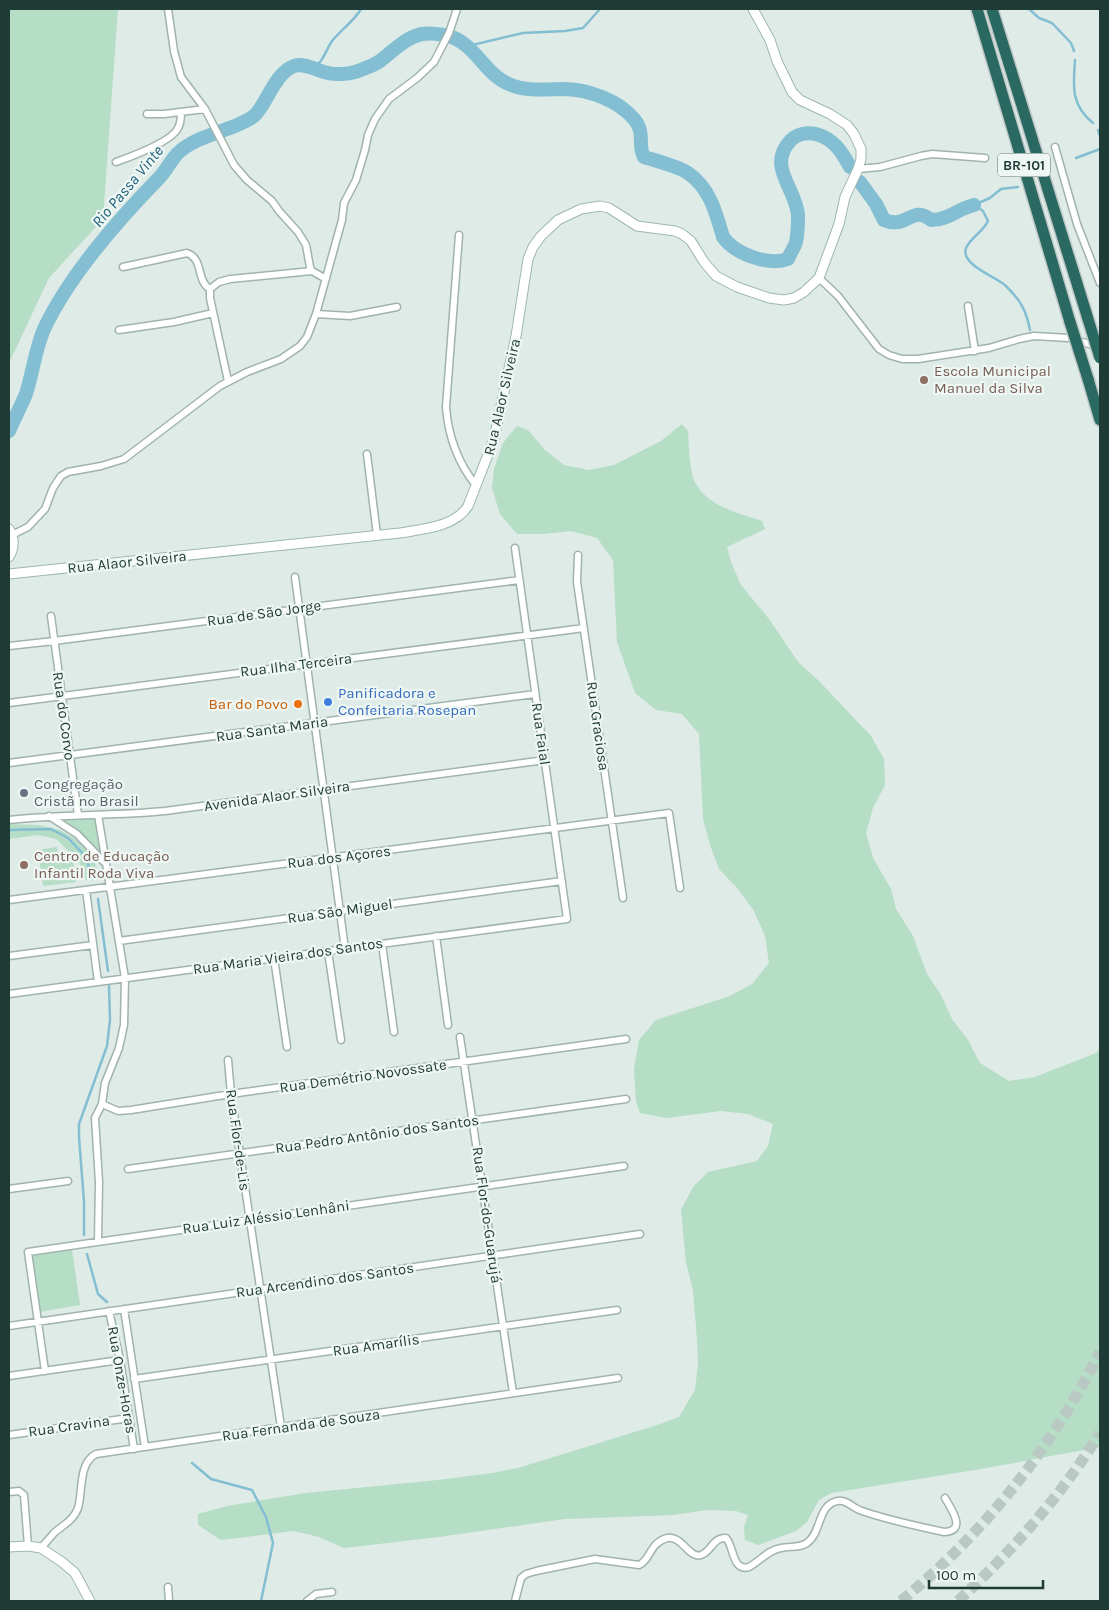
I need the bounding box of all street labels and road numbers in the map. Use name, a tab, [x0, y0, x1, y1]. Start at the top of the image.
road number: BR-101	[998, 154, 1050, 176]
street label: Rua Alaor Silveira	[480, 337, 524, 457]
street label: Rua Alaor Silveira	[67, 547, 187, 577]
street label: Rua de São Jorge	[206, 596, 322, 630]
street label: Rua Ilha Terceira	[239, 649, 353, 681]
street label: Rua do Corvo	[49, 671, 79, 761]
street label: Rua Graciosa	[583, 680, 613, 772]
street label: Rua Faial	[528, 702, 554, 766]
street label: Rua Santa Maria	[215, 712, 329, 746]
street label: Avenida Alaor Silveira	[203, 777, 351, 815]
street label: Rua dos Açores	[286, 842, 392, 872]
street label: Rua São Miguel	[286, 895, 394, 927]
street label: Rua Maria Vieira dos Santos	[192, 934, 384, 978]
street label: Rua Demétrio Novossate	[278, 1055, 448, 1097]
street label: Rua Flor-de-Lis	[222, 1088, 254, 1192]
street label: Rua Pedro Antônio dos Santos	[274, 1111, 480, 1157]
street label: Rua Flor-do-Guarujá	[469, 1146, 505, 1284]
street label: Rua Luiz Aléssio Lenhâni	[181, 1196, 351, 1238]
street label: Rua Arcendino dos Santos	[235, 1259, 415, 1301]
street label: Rua Onze-Horas	[104, 1325, 140, 1435]
street label: Rua Amarílis	[331, 1330, 421, 1360]
street label: Rua Fernanda de Souza	[221, 1405, 381, 1445]
street label: Rua Cravina	[27, 1411, 111, 1441]

